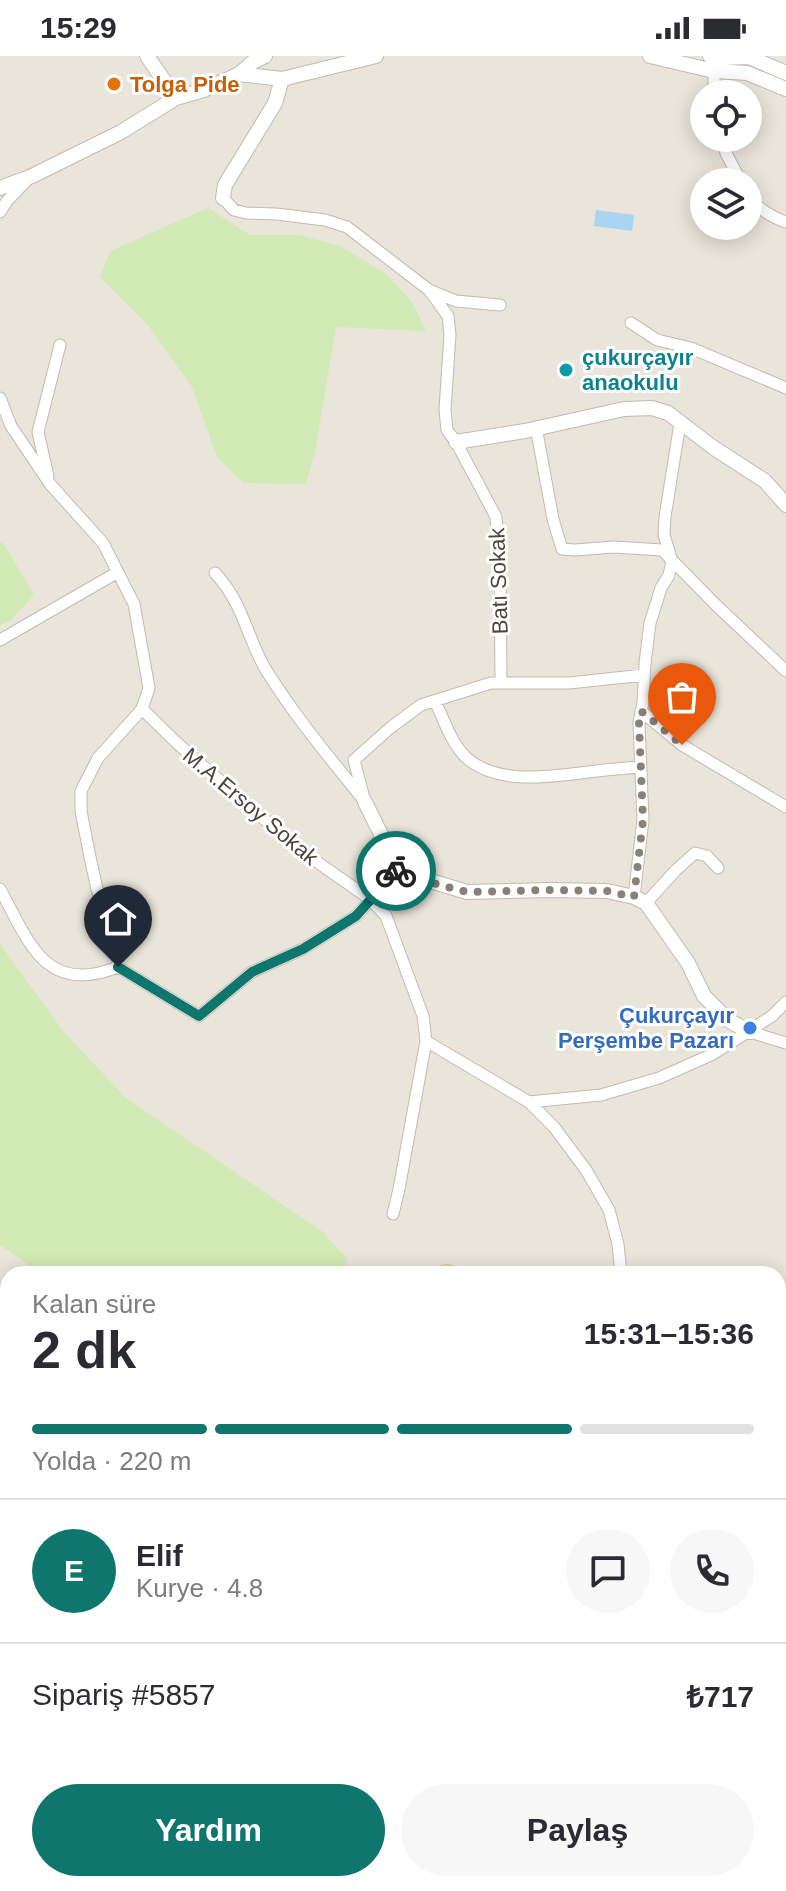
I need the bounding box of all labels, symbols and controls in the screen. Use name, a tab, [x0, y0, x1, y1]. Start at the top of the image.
text: 15:29	[40, 11, 117, 44]
place label: Tolga Pide	[130, 72, 240, 97]
marker: Tolga Pide	[105, 75, 123, 93]
map controls	[690, 80, 762, 240]
button: locate	[690, 80, 762, 152]
button: layers	[690, 168, 762, 240]
place label: çukurçayır anaokulu	[582, 345, 694, 395]
marker: çukurçayır anaokulu	[557, 361, 575, 379]
street label: Batı Sokak	[484, 526, 513, 635]
pin	[648, 663, 716, 745]
icon: bag	[660, 675, 704, 719]
street label: M.A.Ersoy Sokak	[178, 743, 324, 871]
courier	[356, 831, 436, 911]
icon: bike	[374, 849, 418, 893]
pin	[84, 885, 152, 967]
icon: home	[96, 897, 140, 941]
place label: Çukurçayır Perşembe Pazarı	[558, 1003, 734, 1053]
marker: Çukurçayır Perşembe Pazarı	[741, 1019, 759, 1037]
text: Kalan süre	[32, 1289, 156, 1319]
text: 15:31–15:36	[584, 1317, 754, 1350]
text: 2 dk	[32, 1321, 136, 1379]
text: Yolda · 220 m	[32, 1446, 191, 1476]
button: chat	[566, 1529, 650, 1613]
button: phone	[670, 1529, 754, 1613]
text: Elif	[136, 1539, 183, 1572]
text: E	[64, 1554, 84, 1587]
text: Kurye · 4.8	[136, 1573, 263, 1603]
text: Sipariş #5857	[32, 1678, 215, 1711]
text: ₺717	[687, 1680, 754, 1713]
button: Yardım	[32, 1784, 385, 1876]
button: Paylaş	[401, 1784, 754, 1876]

